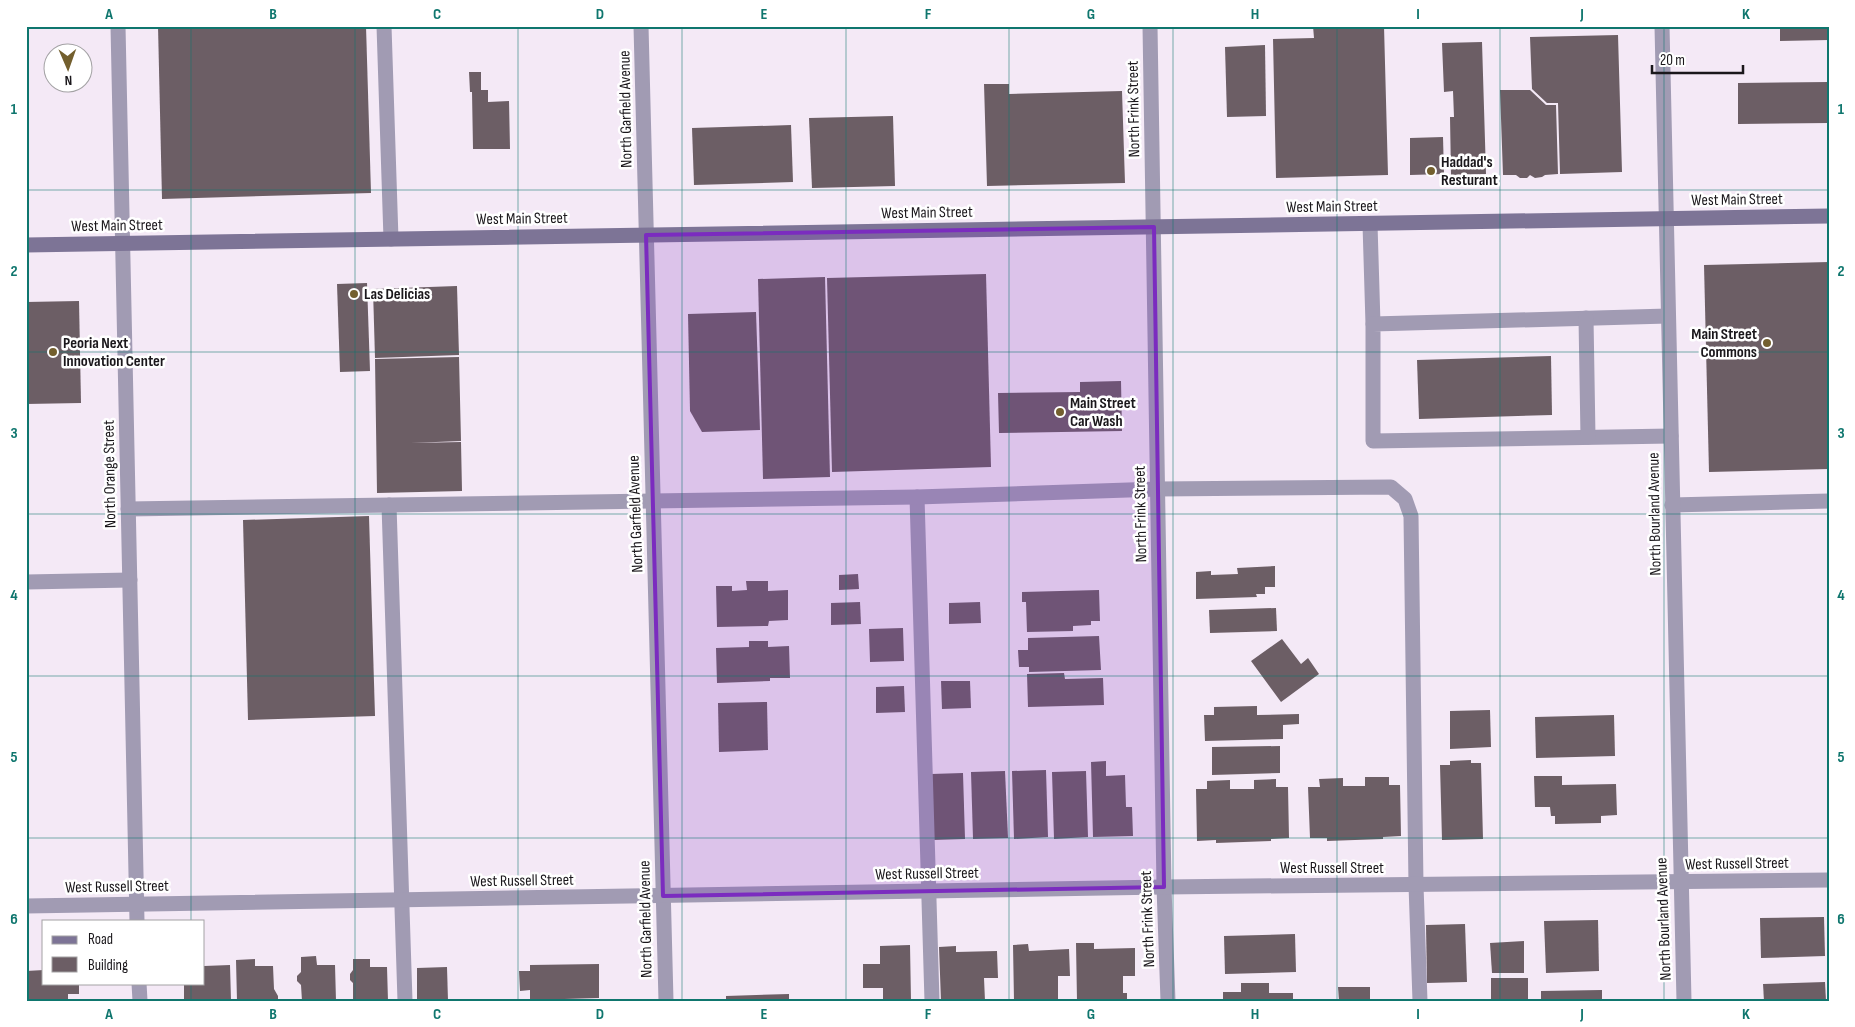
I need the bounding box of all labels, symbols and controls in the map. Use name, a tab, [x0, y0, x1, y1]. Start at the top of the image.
text: A	[104, 5, 113, 24]
text: B	[269, 5, 277, 24]
text: C	[433, 5, 441, 24]
text: D	[596, 5, 604, 24]
text: E	[761, 5, 768, 24]
text: F	[925, 5, 932, 24]
text: G	[1087, 5, 1095, 24]
text: H	[1251, 5, 1259, 24]
text: I	[1416, 5, 1420, 24]
text: J	[1579, 5, 1584, 24]
text: K	[1742, 5, 1750, 24]
north arrow	[42, 42, 92, 92]
scale bar	[1652, 42, 1744, 74]
street label: North Garfield Avenue	[615, 50, 637, 168]
text: 20 m	[1660, 51, 1685, 70]
street label: North Frink Street	[1124, 60, 1144, 158]
text: N	[64, 72, 72, 89]
text: 1	[11, 100, 18, 119]
text: 1	[1838, 100, 1845, 119]
place label: Haddad's Resturant	[1441, 153, 1498, 190]
marker: Haddad's Resturant	[1425, 165, 1437, 177]
street label: West Main Street	[1691, 190, 1783, 210]
street label: West Main Street	[1286, 197, 1378, 217]
street label: West Main Street	[881, 203, 973, 223]
street label: West Main Street	[476, 209, 568, 229]
street label: West Main Street	[71, 216, 163, 236]
text: 2	[10, 262, 18, 281]
text: 2	[1837, 262, 1845, 281]
place label: Las Delicias	[364, 285, 430, 304]
marker: Las Delicias	[348, 288, 360, 300]
place label: Main Street Commons	[1691, 325, 1757, 362]
place label: Peoria Next Innovation Center	[63, 334, 165, 371]
marker: Main Street Commons	[1761, 337, 1773, 349]
marker: Peoria Next Innovation Center	[47, 346, 59, 358]
place label: Main Street Car Wash	[1070, 394, 1136, 431]
marker: Main Street Car Wash	[1054, 406, 1066, 418]
street label: North Orange Street	[100, 420, 120, 528]
text: 3	[10, 424, 18, 443]
text: 3	[1837, 424, 1845, 443]
street label: North Bourland Avenue	[1644, 452, 1666, 576]
street label: North Garfield Avenue	[624, 455, 648, 573]
street label: North Frink Street	[1131, 465, 1151, 563]
text: 4	[10, 586, 18, 605]
text: 4	[1837, 586, 1845, 605]
text: 5	[10, 748, 18, 767]
text: 5	[1837, 748, 1845, 767]
street label: West Russell Street	[1685, 854, 1789, 874]
street label: North Bourland Avenue	[1652, 857, 1676, 981]
street label: West Russell Street	[1280, 859, 1384, 878]
street label: North Garfield Avenue	[635, 860, 657, 978]
street label: West Russell Street	[875, 864, 979, 884]
street label: North Frink Street	[1137, 870, 1159, 968]
street label: West Russell Street	[470, 871, 574, 891]
street label: West Russell Street	[65, 877, 169, 897]
text: 6	[10, 910, 18, 929]
text: 6	[1837, 910, 1845, 929]
legend	[42, 920, 205, 984]
text: Road	[88, 930, 113, 949]
text: Building	[88, 956, 128, 975]
text: A	[104, 1005, 113, 1024]
text: B	[269, 1005, 277, 1024]
text: C	[433, 1005, 441, 1024]
text: D	[596, 1005, 604, 1024]
text: E	[761, 1005, 768, 1024]
text: F	[925, 1005, 932, 1024]
text: G	[1087, 1005, 1095, 1024]
text: H	[1251, 1005, 1259, 1024]
text: I	[1416, 1005, 1420, 1024]
text: J	[1579, 1005, 1584, 1024]
text: K	[1742, 1005, 1750, 1024]

